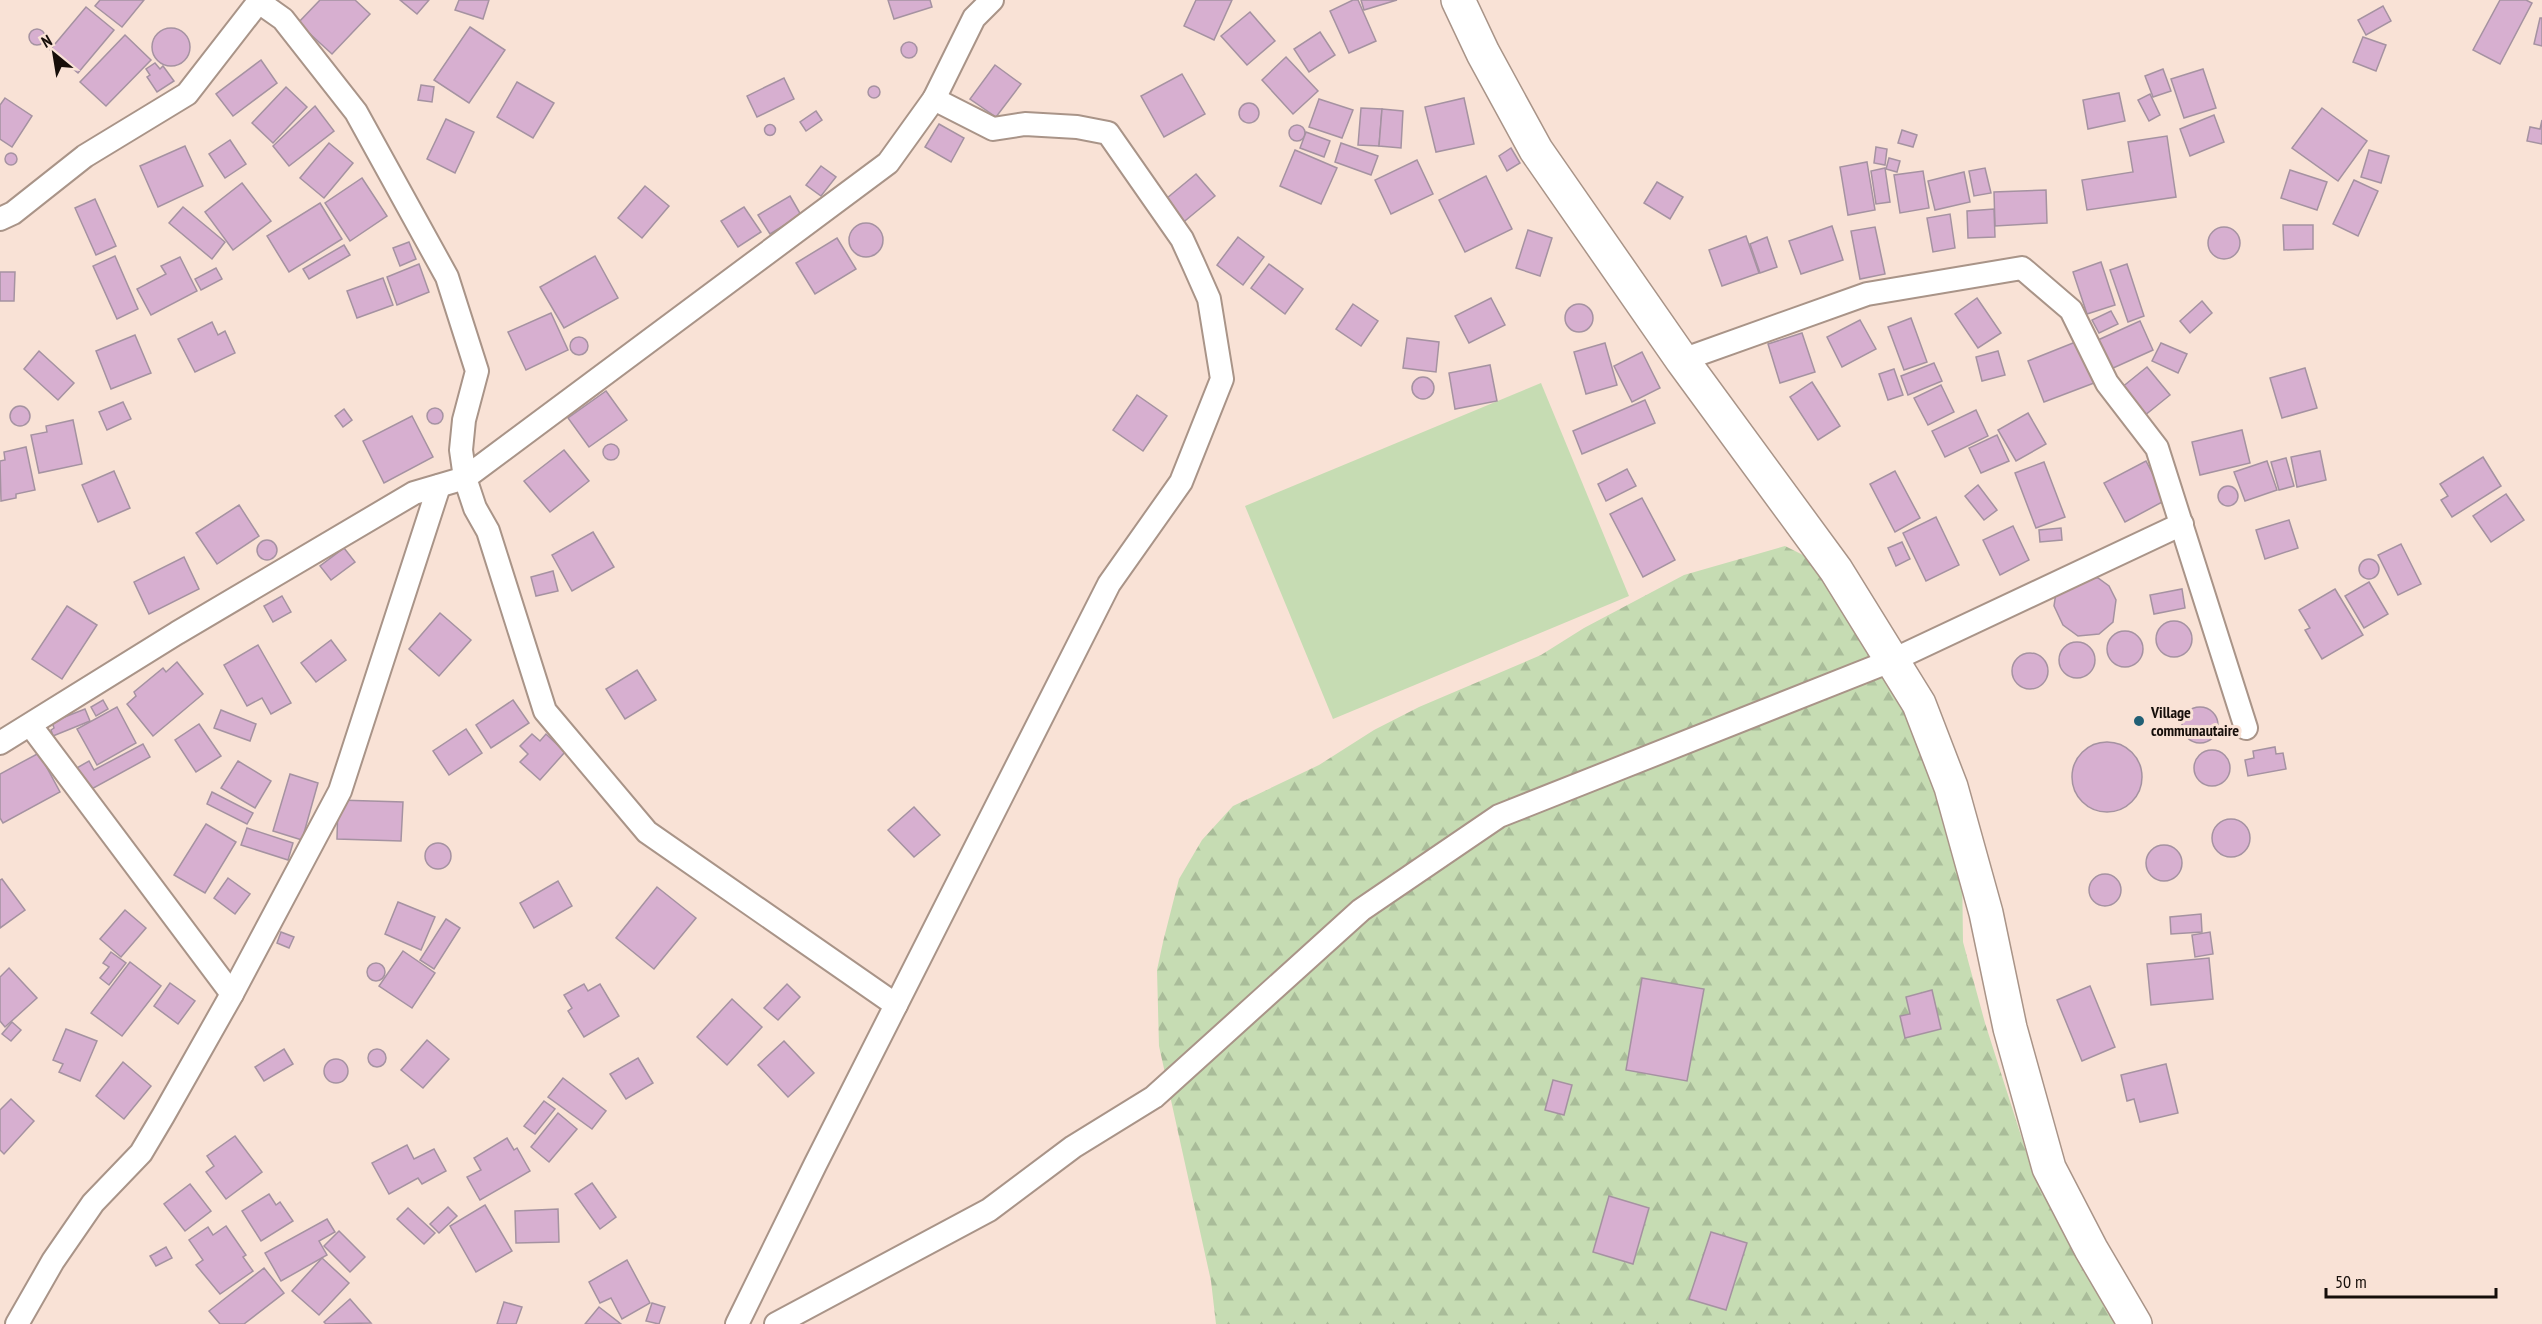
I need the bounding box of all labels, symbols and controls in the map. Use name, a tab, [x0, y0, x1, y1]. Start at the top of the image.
north arrow	[24, 24, 84, 84]
text: N	[38, 30, 55, 52]
place label: Village communautaire	[2150, 702, 2239, 740]
marker: Village communautaire	[2132, 714, 2146, 728]
scale bar	[2326, 1261, 2496, 1299]
text: 50 m	[2335, 1270, 2367, 1293]

